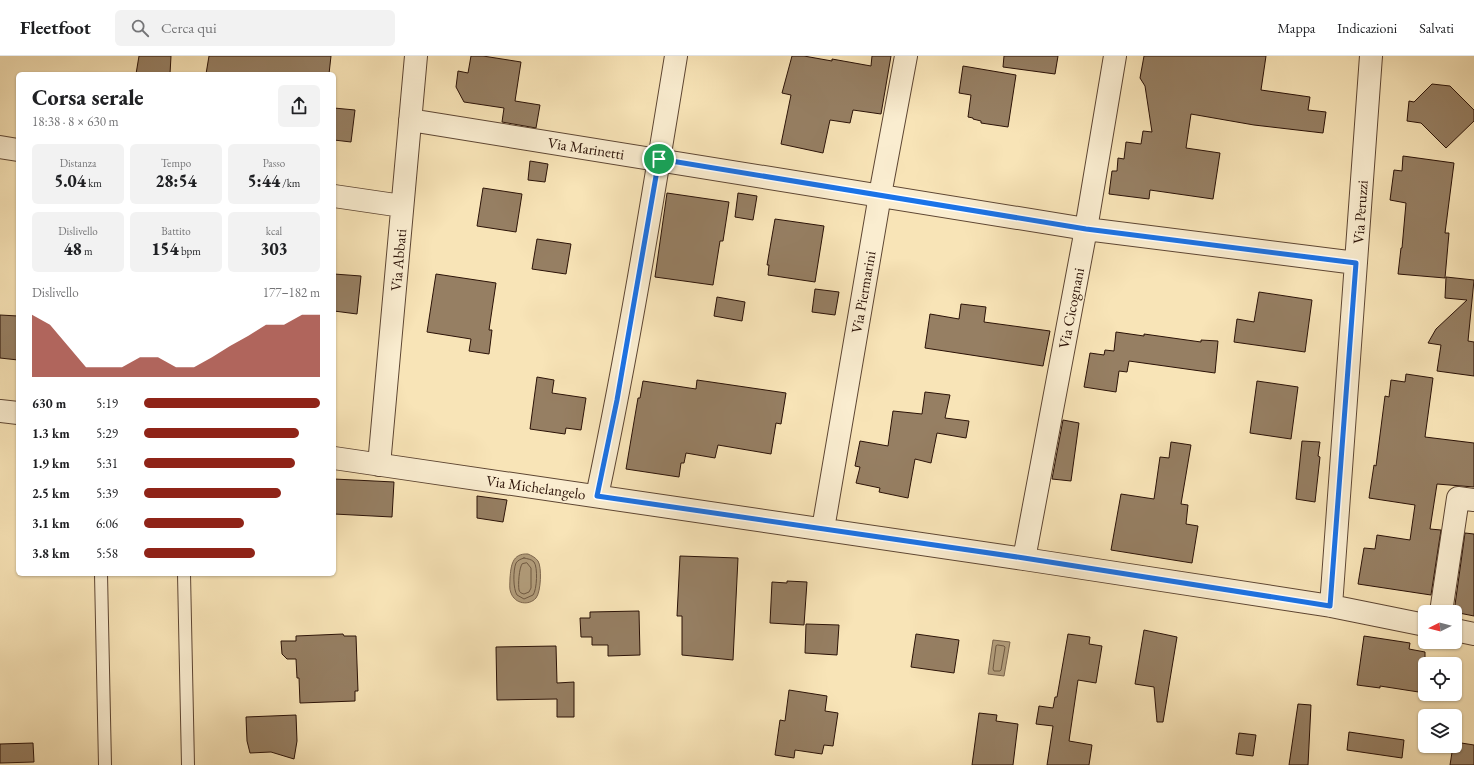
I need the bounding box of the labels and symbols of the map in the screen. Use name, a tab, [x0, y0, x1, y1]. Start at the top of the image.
street label: Via Marinetti	[546, 133, 626, 163]
pin	[642, 142, 676, 176]
street label: Via Peruzzi	[1348, 179, 1372, 244]
street label: Via Abbati	[386, 228, 410, 292]
street label: Via Piermarini	[846, 249, 880, 335]
street label: Via Cicognani	[1054, 266, 1088, 350]
street label: Via Michelangelo	[485, 471, 587, 503]
north arrow	[1418, 605, 1462, 649]

